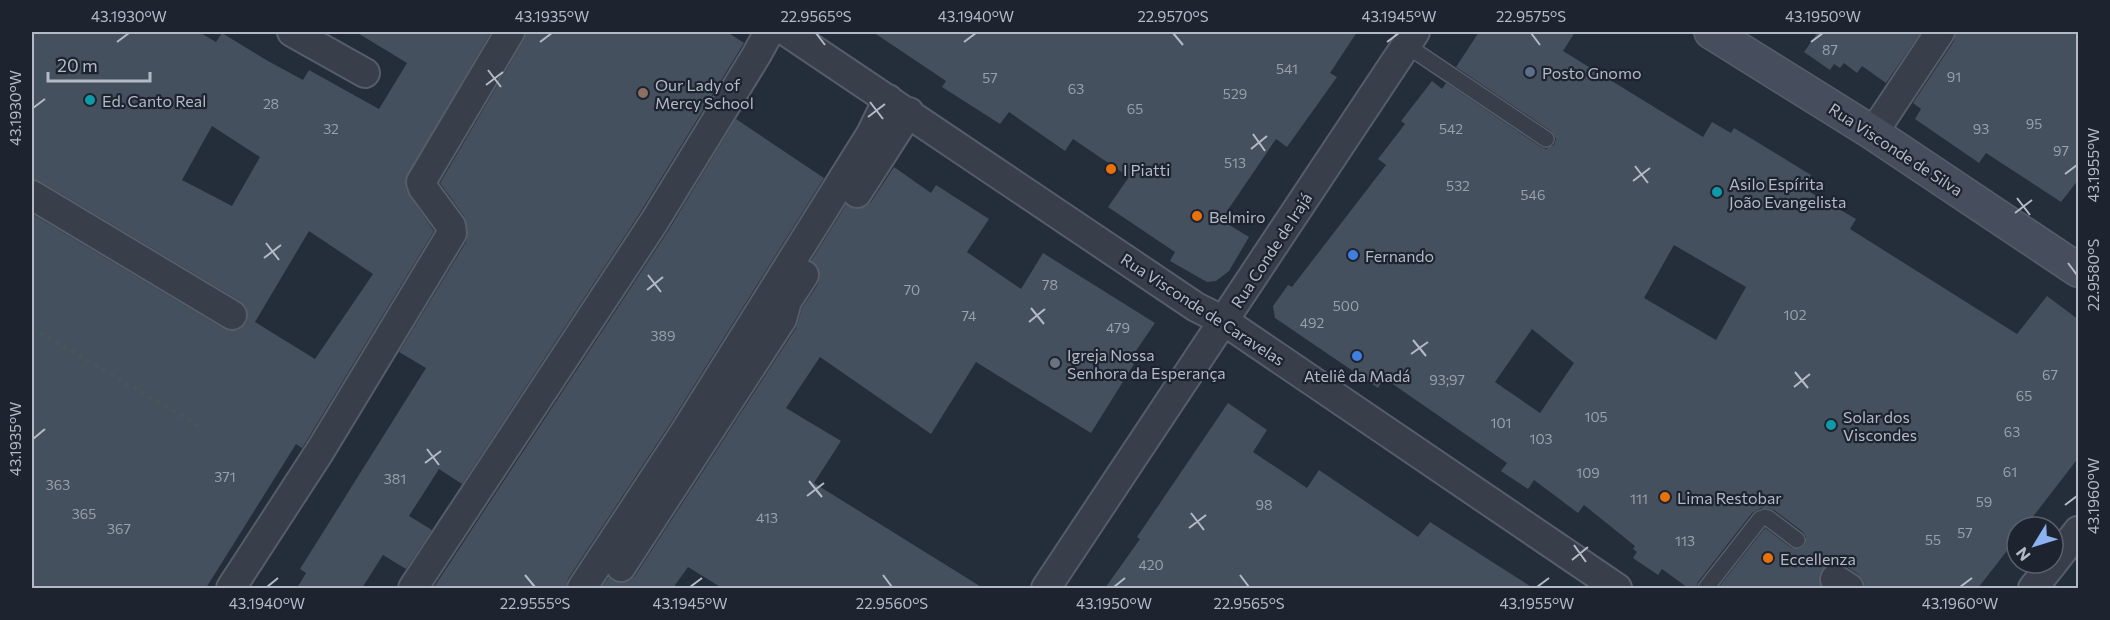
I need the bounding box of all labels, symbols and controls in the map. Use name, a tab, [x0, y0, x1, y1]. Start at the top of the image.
text: 43.1930°W	[91, 7, 167, 25]
text: 43.1935°W	[515, 7, 589, 25]
text: 22.9565°S	[780, 7, 852, 25]
text: 43.1940°W	[938, 7, 1014, 25]
text: 22.9570°S	[1137, 7, 1209, 25]
text: 43.1945°W	[1361, 7, 1437, 25]
text: 22.9575°S	[1496, 7, 1566, 25]
text: 43.1950°W	[1785, 7, 1861, 25]
house number: 87	[1822, 41, 1838, 58]
scale bar	[48, 45, 150, 83]
text: 20 m	[57, 54, 98, 76]
house number: 541	[1276, 60, 1298, 77]
place label: Posto Gnomo	[1542, 63, 1641, 82]
marker: Posto Gnomo	[1523, 65, 1537, 79]
house number: 91	[1947, 68, 1961, 85]
house number: 57	[982, 69, 998, 86]
text: 43.1930°W	[6, 70, 24, 146]
place label: Our Lady of Mercy School	[655, 75, 754, 112]
house number: 63	[1068, 80, 1084, 97]
house number: 529	[1223, 85, 1247, 102]
marker: Our Lady of Mercy School	[636, 86, 650, 100]
place label: Ed. Canto Real	[102, 91, 206, 110]
marker: Ed. Canto Real	[83, 93, 97, 107]
house number: 28	[263, 95, 279, 112]
street label: Rua Visconde de Silva	[1826, 99, 1966, 199]
house number: 65	[1127, 100, 1143, 117]
house number: 95	[2026, 115, 2042, 132]
house number: 32	[323, 120, 339, 137]
house number: 542	[1439, 120, 1463, 137]
house number: 93	[1973, 120, 1989, 137]
text: 43.1955°W	[2084, 128, 2102, 202]
house number: 97	[2053, 142, 2069, 159]
house number: 513	[1224, 154, 1246, 171]
place label: I Piatti	[1123, 160, 1170, 179]
marker: I Piatti	[1104, 162, 1118, 176]
place label: Asilo Espírita João Evangelista	[1729, 174, 1846, 211]
house number: 532	[1446, 177, 1470, 194]
marker: Asilo Espírita João Evangelista	[1710, 185, 1724, 199]
house number: 546	[1521, 186, 1545, 203]
street label: Rua Conde de Irajá	[1227, 189, 1315, 311]
place label: Belmiro	[1209, 207, 1266, 226]
marker: Belmiro	[1190, 209, 1204, 223]
text: 22.9580°S	[2084, 239, 2102, 311]
place label: Fernando	[1365, 246, 1434, 265]
marker: Fernando	[1346, 248, 1360, 262]
street label: Rua Visconde de Caravelas	[1118, 249, 1288, 369]
house number: 78	[1042, 276, 1058, 293]
house number: 70	[904, 281, 920, 298]
house number: 500	[1333, 297, 1359, 314]
house number: 102	[1784, 306, 1807, 323]
house number: 74	[962, 307, 977, 324]
house number: 492	[1300, 314, 1325, 331]
house number: 479	[1106, 319, 1130, 336]
house number: 389	[651, 327, 675, 344]
place label: Igreja Nossa Senhora da Esperança	[1067, 345, 1226, 382]
marker: Ateliê da Madá	[1350, 349, 1364, 363]
marker: Igreja Nossa Senhora da Esperança	[1048, 356, 1062, 370]
place label: Ateliê da Madá	[1304, 366, 1410, 385]
house number: 67	[2042, 366, 2058, 383]
house number: 93;97	[1429, 371, 1465, 388]
house number: 65	[2016, 387, 2032, 404]
text: 43.1935°W	[6, 402, 24, 476]
place label: Solar dos Viscondes	[1843, 407, 1917, 444]
house number: 105	[1584, 408, 1608, 425]
house number: 101	[1490, 414, 1512, 431]
marker: Solar dos Viscondes	[1824, 418, 1838, 432]
house number: 63	[2004, 423, 2020, 440]
house number: 103	[1529, 430, 1553, 447]
text: 43.1960°W	[2084, 458, 2102, 534]
house number: 61	[2003, 463, 2017, 480]
house number: 109	[1576, 464, 1600, 481]
house number: 371	[214, 468, 236, 485]
house number: 381	[384, 470, 406, 487]
house number: 363	[46, 476, 70, 493]
place label: Lima Restobar	[1677, 488, 1782, 507]
house number: 111	[1630, 490, 1648, 507]
marker: Lima Restobar	[1658, 490, 1672, 504]
house number: 59	[1976, 493, 1992, 510]
house number: 98	[1256, 496, 1273, 513]
house number: 365	[72, 505, 96, 522]
house number: 413	[756, 509, 778, 526]
north arrow	[2005, 515, 2065, 575]
house number: 367	[107, 520, 131, 537]
house number: 57	[1957, 524, 1973, 541]
house number: 55	[1925, 531, 1941, 548]
house number: 113	[1675, 532, 1695, 549]
text: N	[2012, 544, 2034, 565]
place label: Eccellenza	[1780, 549, 1856, 568]
marker: Eccellenza	[1761, 551, 1775, 565]
house number: 420	[1138, 556, 1164, 573]
text: 43.1940°W	[229, 594, 305, 612]
text: 22.9555°S	[500, 594, 571, 612]
text: 43.1945°W	[652, 594, 728, 612]
text: 22.9560°S	[856, 594, 928, 612]
text: 43.1950°W	[1076, 594, 1152, 612]
text: 22.9565°S	[1213, 594, 1285, 612]
text: 43.1955°W	[1500, 594, 1574, 612]
text: 43.1960°W	[1922, 594, 1998, 612]

